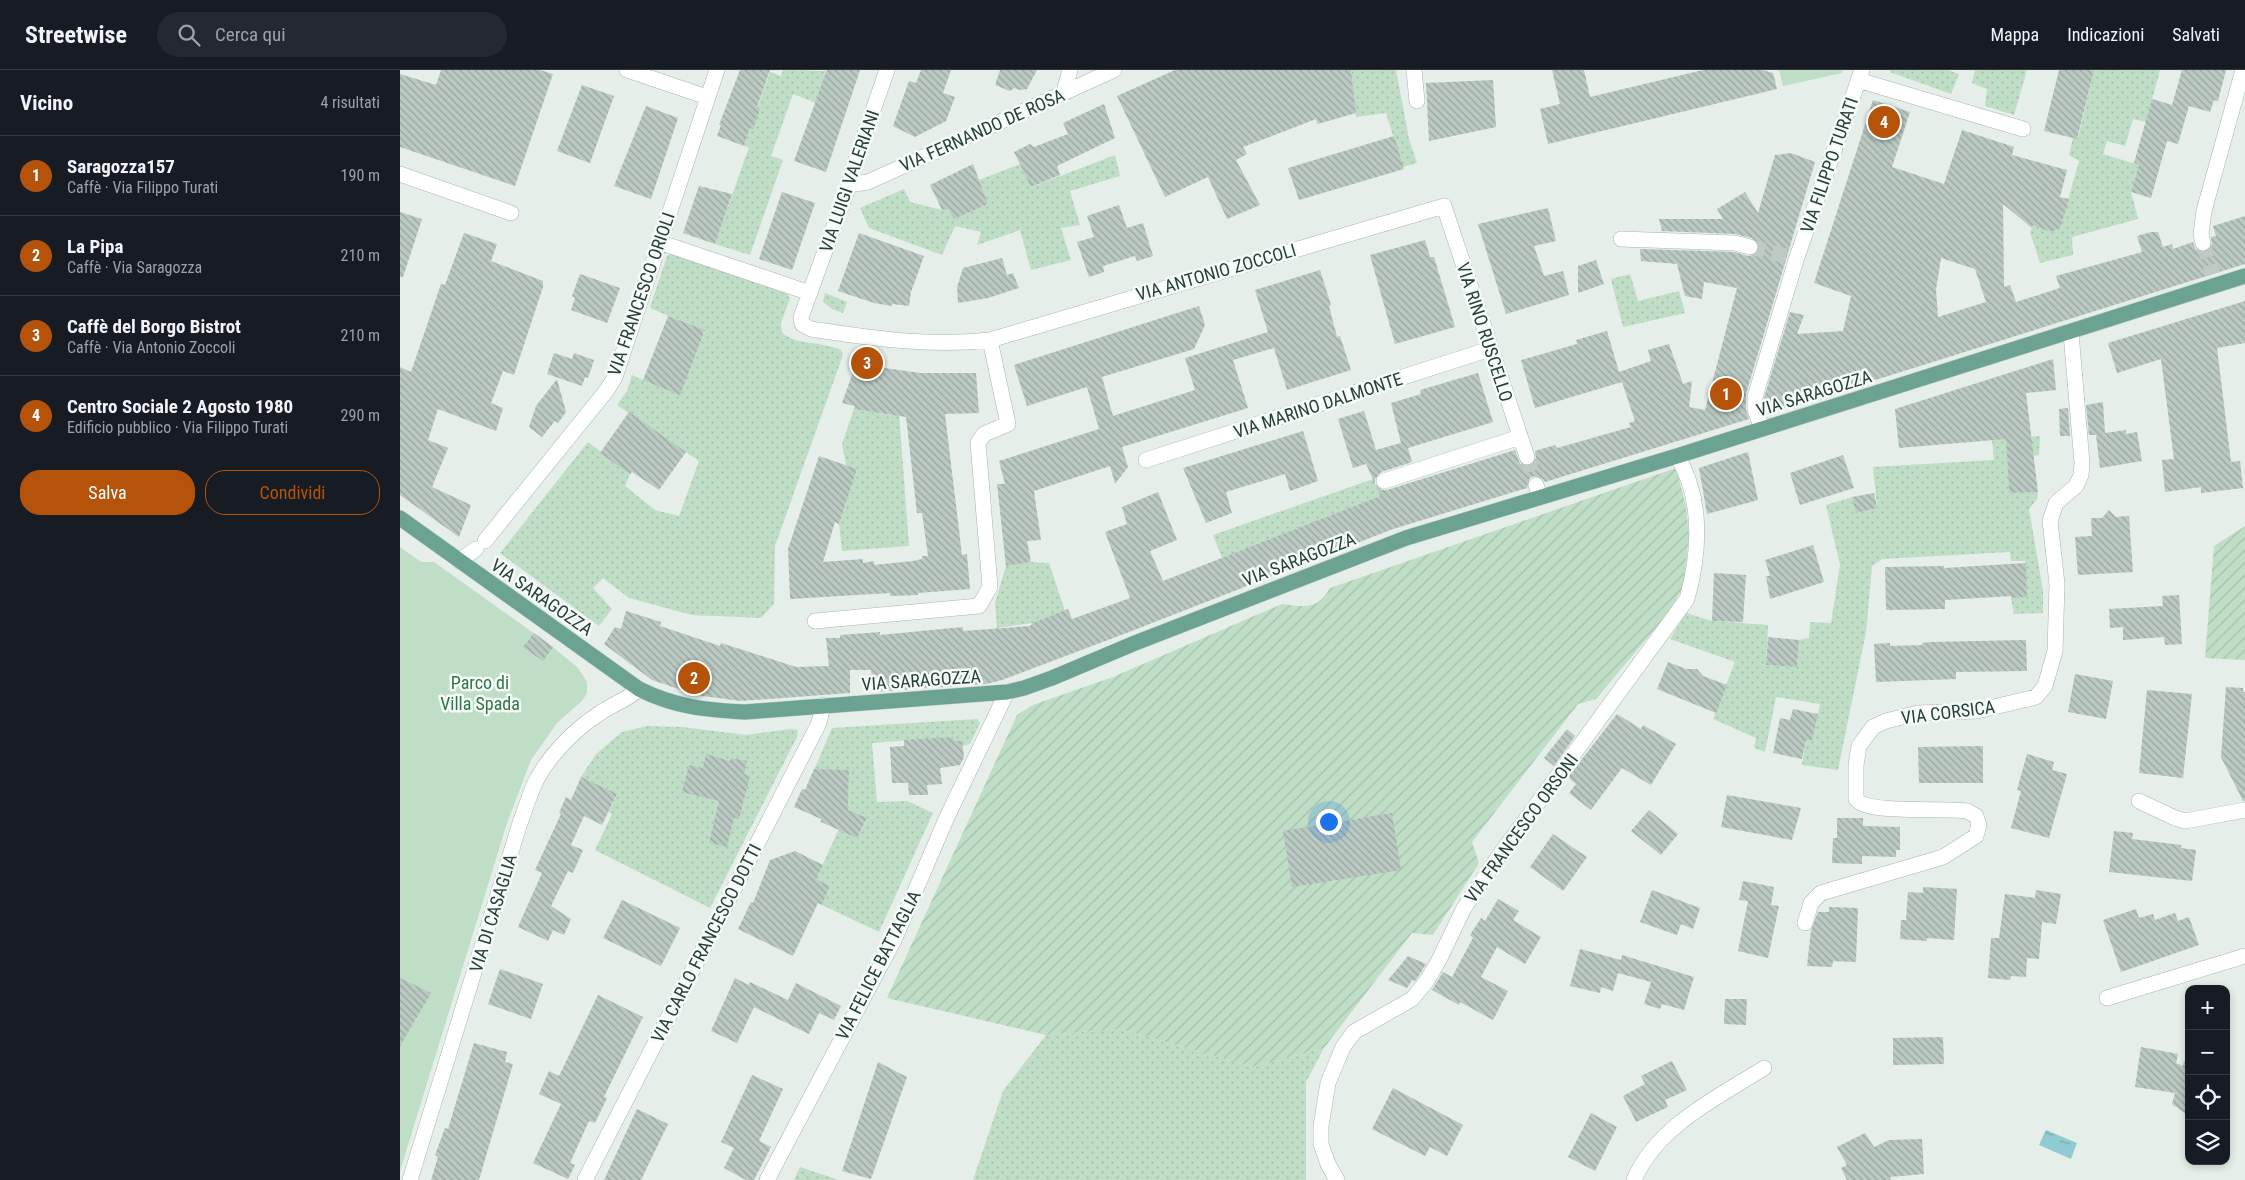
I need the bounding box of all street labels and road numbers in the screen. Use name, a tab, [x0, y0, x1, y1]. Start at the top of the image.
street label: VIA FERNANDO DE ROSA	[896, 84, 1068, 176]
street label: VIA FILIPPO TURATI	[1796, 94, 1862, 236]
street label: VIA LUIGI VALERIANI	[815, 107, 883, 255]
street label: VIA FRANCESCO ORIOLI	[603, 210, 679, 378]
street label: VIA ANTONIO ZOCCOLI	[1134, 239, 1298, 305]
street label: VIA RINO RUSCELLO	[1453, 260, 1517, 404]
street label: VIA SARAGOZZA	[1754, 365, 1875, 420]
street label: VIA MARINO DALMONTE	[1231, 368, 1405, 442]
street label: VIA SARAGOZZA	[1240, 528, 1359, 590]
street label: VIA SARAGOZZA	[487, 554, 597, 640]
street label: VIA SARAGOZZA	[861, 665, 982, 695]
street label: VIA CORSICA	[1900, 696, 1997, 728]
street label: VIA FRANCESCO ORSONI	[1460, 749, 1582, 907]
street label: VIA CARLO FRANCESCO DOTTI	[647, 840, 765, 1046]
street label: VIA DI CASAGLIA	[465, 851, 521, 975]
street label: VIA FELICE BATTAGLIA	[831, 886, 925, 1043]

